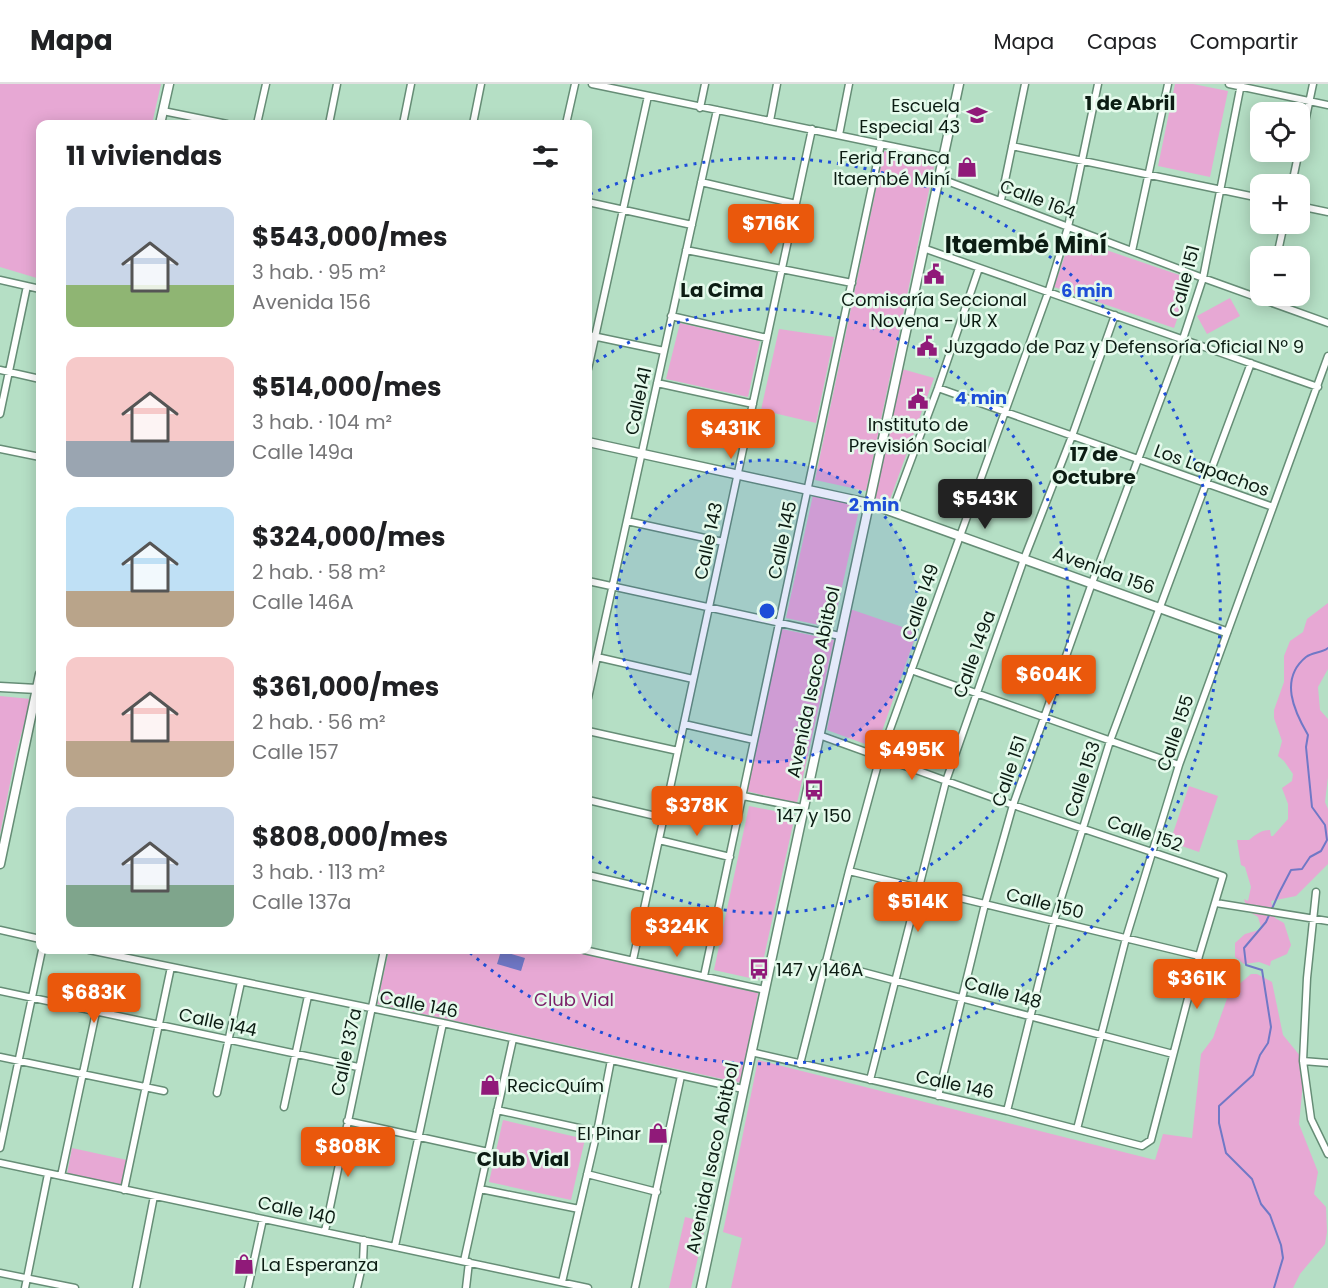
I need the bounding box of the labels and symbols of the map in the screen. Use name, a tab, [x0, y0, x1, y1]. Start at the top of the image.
district label: 1 de Abril	[1085, 89, 1175, 117]
place label: Escuela Especial 43	[859, 93, 960, 139]
school or university icon: Escuela Especial 43	[965, 103, 989, 127]
place label: Feria Franca Itaembé Miní	[833, 145, 950, 191]
shop icon: Feria Franca Itaembé Miní	[955, 155, 979, 179]
street label: Calle 164	[996, 173, 1080, 225]
pin: $716K	[729, 204, 813, 255]
district label: Itaembé Miní	[945, 228, 1107, 261]
street label: Calle 151	[1162, 242, 1206, 320]
public building icon: Comisaría Seccional Novena - UR X	[922, 262, 946, 286]
district label: La Cima	[680, 276, 764, 304]
text: 6 min	[1061, 278, 1113, 303]
place label: Comisaría Seccional Novena - UR X	[841, 287, 1027, 333]
public building icon: Juzgado de Paz y Defensoría Oficial Nº 9	[915, 334, 939, 358]
place label: Juzgado de Paz y Defensoría Oficial Nº 9	[944, 334, 1304, 359]
street label: Calle141	[619, 365, 657, 437]
text: 4 min	[955, 385, 1007, 410]
public building icon: Instituto de Previsión Social	[906, 387, 930, 411]
pin: $431K	[689, 409, 773, 460]
place label: Instituto de Previsión Social	[849, 412, 987, 458]
street label: Los Lapachos	[1151, 438, 1273, 502]
district label: 17 de Octubre	[1052, 440, 1136, 491]
pin: $543K	[943, 479, 1027, 530]
text: 2 min	[849, 492, 899, 517]
street label: Calle 145	[762, 499, 802, 581]
street label: Calle 143	[688, 500, 728, 582]
street label: Avenida 156	[1049, 540, 1159, 600]
street label: Calle 149	[895, 560, 945, 644]
street label: Avenida Isaco Abitbol	[780, 584, 846, 780]
centre of rings	[757, 601, 777, 621]
street label: Calle 149a	[947, 607, 1001, 701]
pin: $604K	[1007, 655, 1091, 706]
street label: Calle 155	[1150, 691, 1200, 775]
pin: $495K	[870, 730, 954, 781]
street label: Calle 151	[985, 732, 1033, 810]
street label: Calle 153	[1058, 738, 1106, 820]
bus stop icon: 147 y 150	[802, 778, 826, 802]
pin: $378K	[655, 786, 739, 837]
place label: 147 y 150	[776, 803, 852, 828]
street label: Calle 152	[1104, 808, 1186, 858]
street label: Calle 150	[1004, 881, 1086, 925]
pin: $514K	[876, 882, 960, 933]
pin: $324K	[635, 907, 719, 958]
bus stop icon: 147 y 146A	[747, 957, 771, 981]
place label: 147 y 146A	[776, 957, 863, 982]
pin: $361K	[1155, 959, 1239, 1010]
street label: Calle 148	[961, 970, 1045, 1014]
pin: $683K	[52, 973, 136, 1024]
street label: Calle 146	[378, 984, 460, 1024]
park label: Club Vial	[534, 987, 614, 1012]
street label: Calle 144	[177, 1002, 259, 1042]
street label: Calle 137a	[324, 1006, 368, 1098]
street label: Avenida Isaco Abitbol	[679, 1060, 745, 1256]
street label: Calle 146	[914, 1064, 996, 1104]
shop icon: RecicQuím	[478, 1073, 502, 1097]
place label: RecicQuím	[507, 1073, 604, 1098]
place label: El Pinar	[577, 1121, 641, 1146]
shop icon: El Pinar	[646, 1121, 670, 1145]
pin: $808K	[306, 1127, 390, 1178]
district label: Club Vial	[477, 1145, 569, 1173]
street label: Calle 140	[256, 1190, 338, 1230]
shop icon: La Esperanza	[232, 1252, 256, 1276]
place label: La Esperanza	[261, 1252, 378, 1277]

